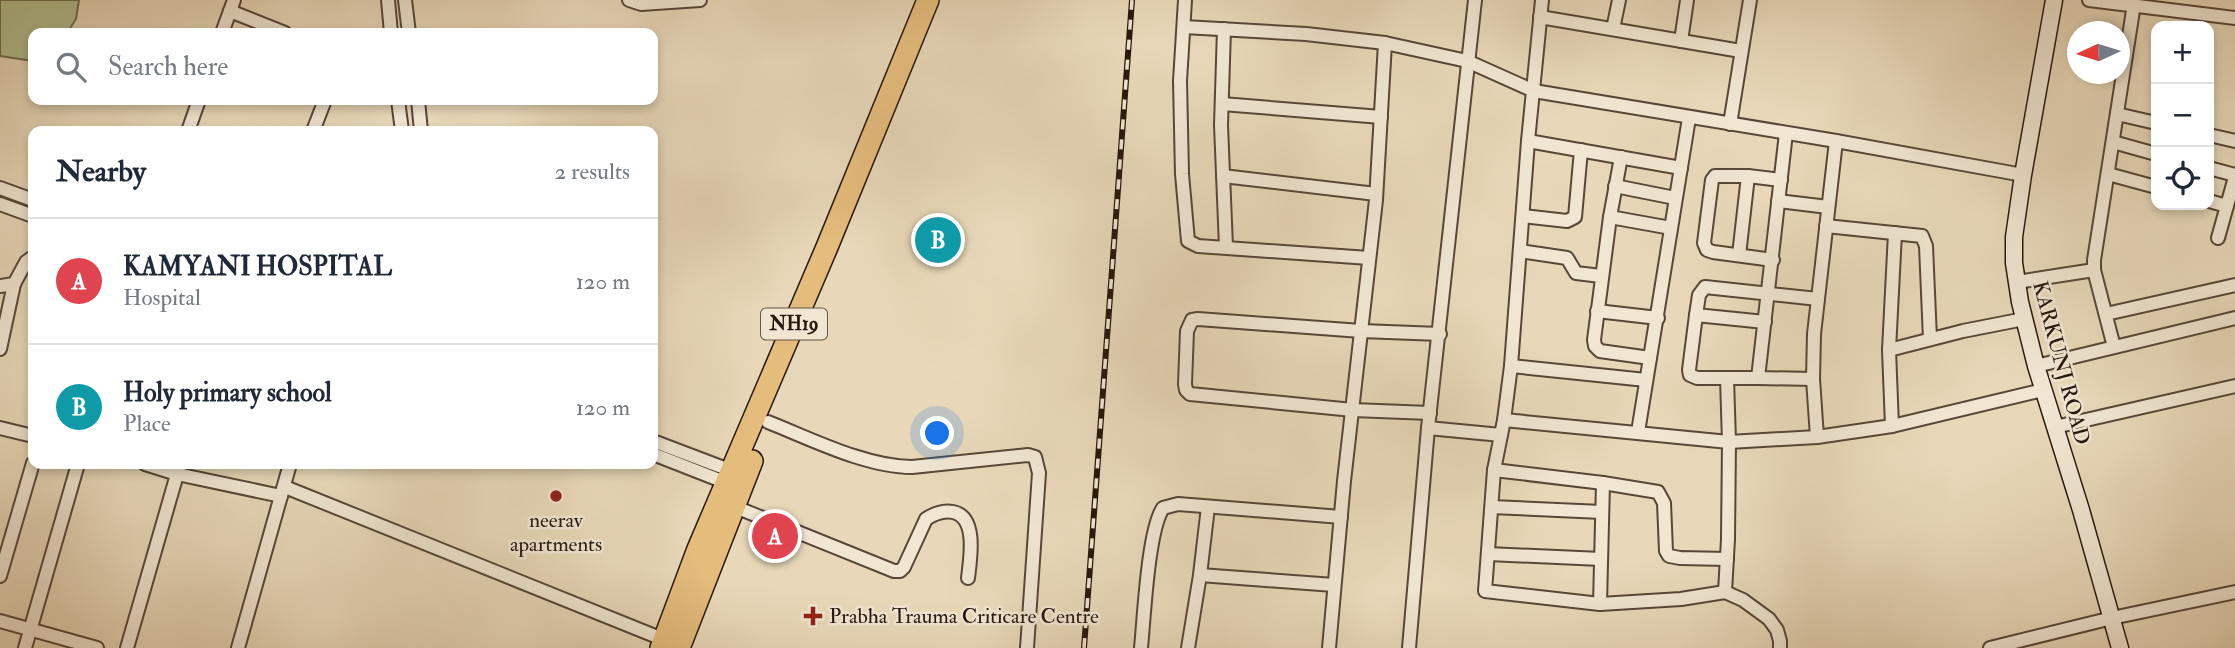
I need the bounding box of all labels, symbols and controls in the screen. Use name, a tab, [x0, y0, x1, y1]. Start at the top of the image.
north arrow	[2067, 21, 2130, 84]
map controls	[2151, 21, 2214, 210]
button: +	[2151, 21, 2214, 84]
search box	[28, 28, 658, 105]
icon: search	[52, 48, 90, 86]
text: Search here	[108, 51, 228, 83]
button: −	[2151, 84, 2214, 147]
button: locate	[2151, 147, 2214, 210]
text: Nearby	[56, 153, 146, 190]
text: 2 results	[555, 157, 630, 186]
pin: B	[915, 214, 961, 266]
text: KAMYANI HOSPITAL	[123, 251, 392, 283]
text: A	[72, 267, 86, 296]
text: 120 m	[576, 267, 630, 296]
street label: KARKUNJ ROAD	[2026, 278, 2096, 448]
text: Hospital	[123, 283, 201, 312]
road number: NH19	[761, 308, 827, 340]
text: Holy primary school	[123, 377, 332, 409]
text: B	[71, 393, 87, 422]
text: 120 m	[576, 393, 630, 422]
text: Place	[123, 409, 171, 438]
your location	[920, 416, 954, 450]
marker: neerav apartments	[548, 488, 564, 504]
place label: neerav apartments	[510, 507, 602, 558]
pin: A	[752, 510, 798, 562]
place label: Prabha Trauma Criticare Centre	[829, 603, 1099, 630]
marker: Prabha Trauma Criticare Centre	[803, 606, 823, 626]

